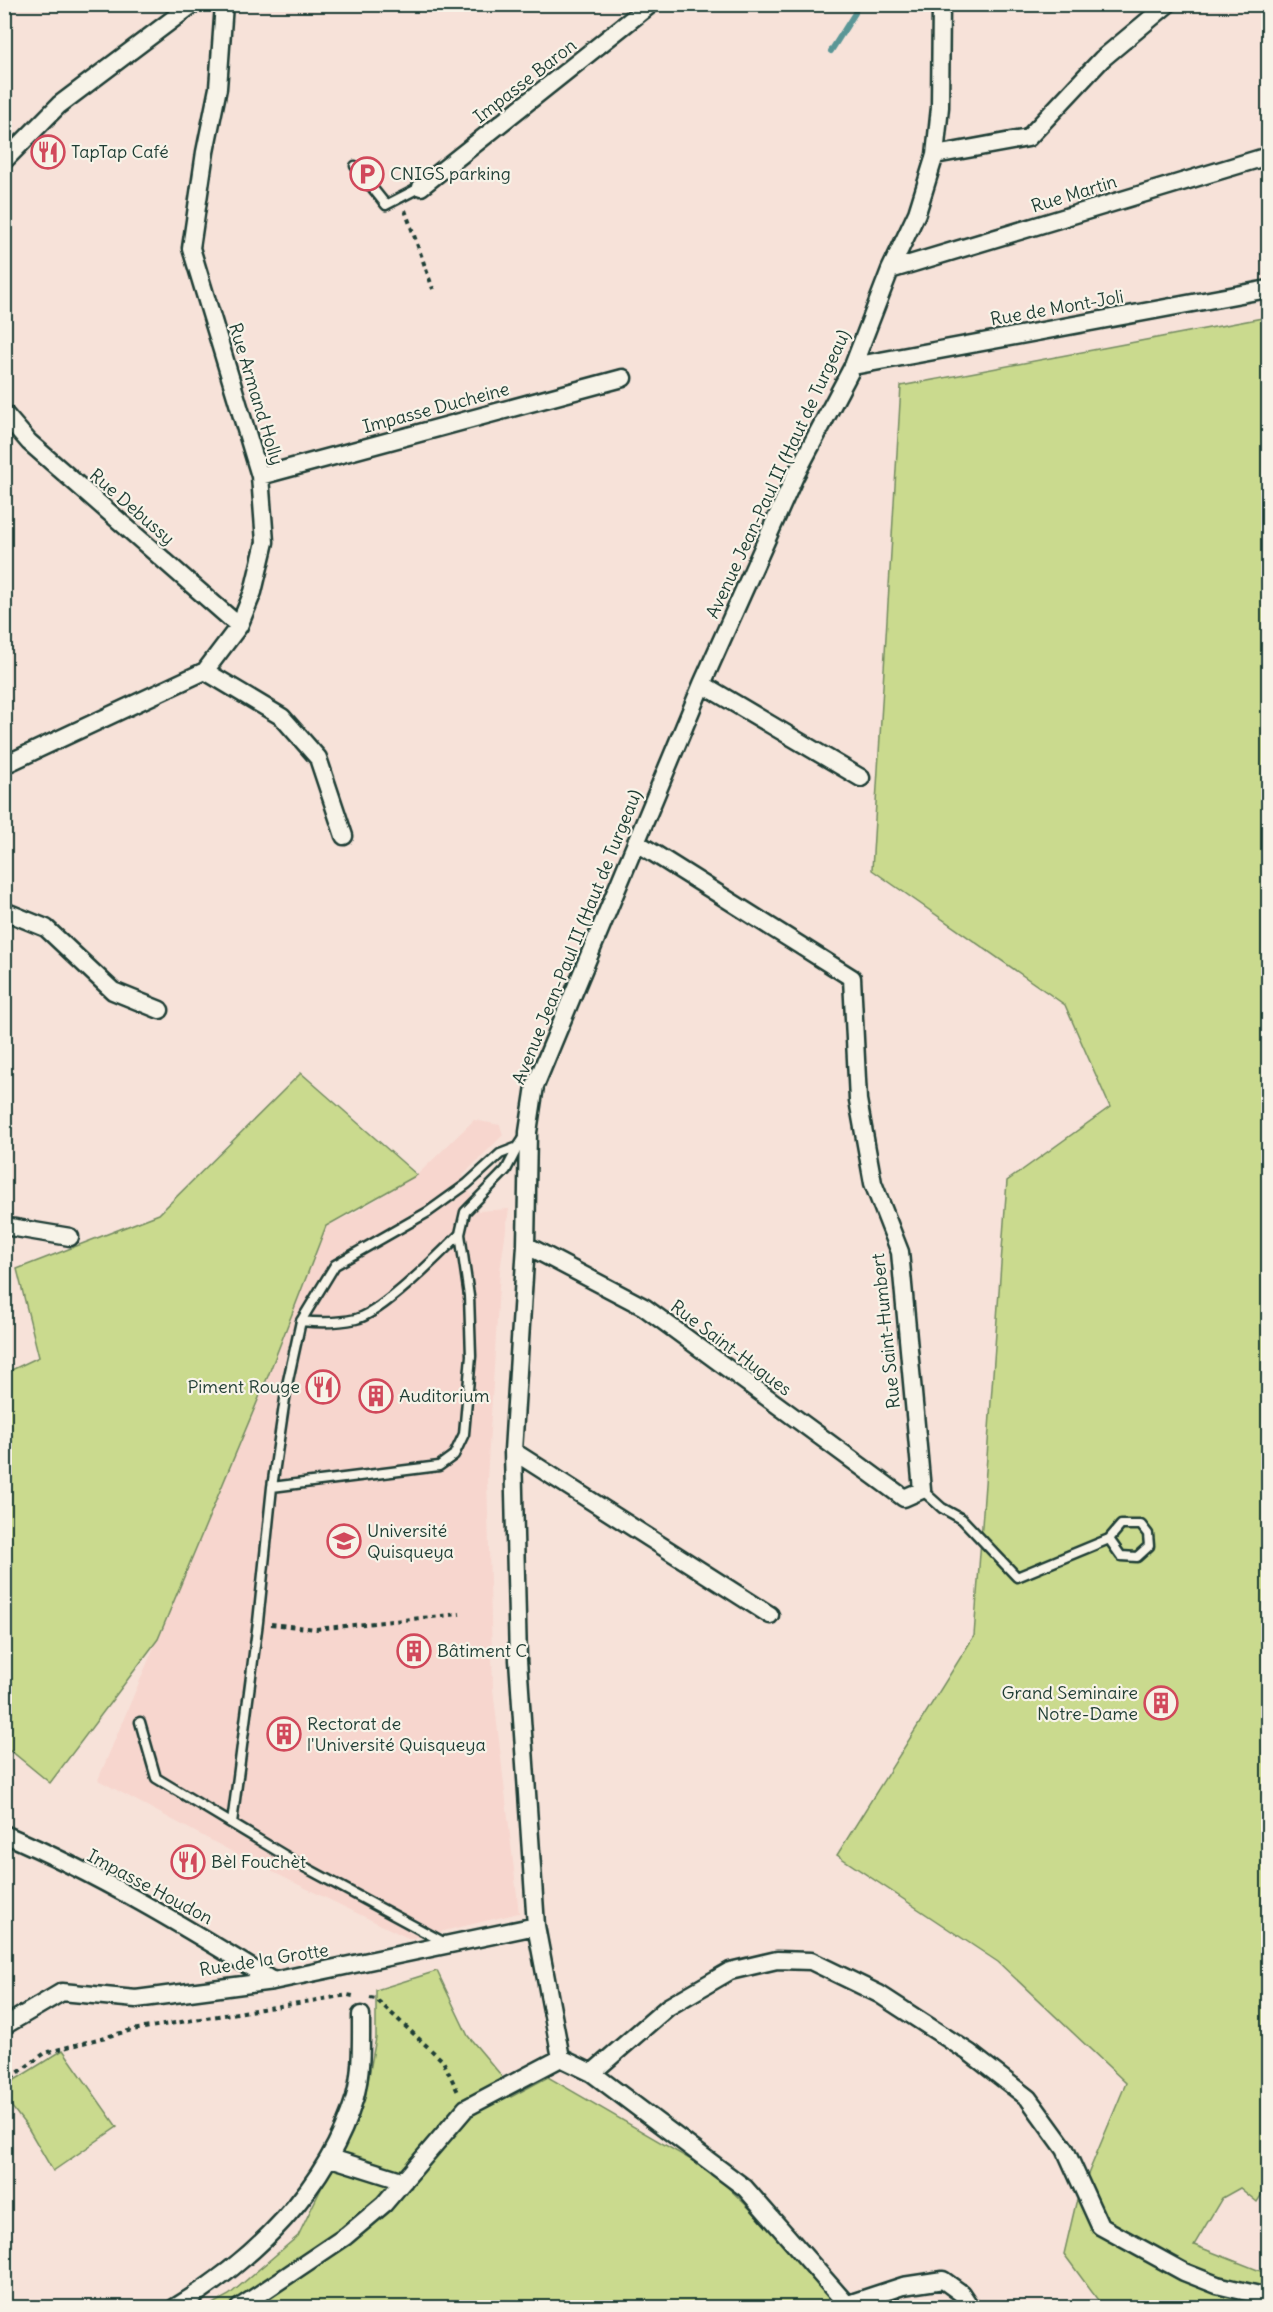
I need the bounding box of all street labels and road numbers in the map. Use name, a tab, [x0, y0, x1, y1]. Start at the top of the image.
street label: Impasse Baron	[469, 33, 581, 128]
street label: Rue Martin	[1028, 170, 1119, 217]
street label: Rue de Mont-Joli	[988, 284, 1125, 331]
street label: Rue Armand Holly	[224, 320, 289, 468]
street label: Avenue Jean-Paul II (Haut de Turgeau)	[700, 326, 855, 622]
street label: Impasse Ducheine	[360, 377, 512, 438]
street label: Rue Debussy	[85, 463, 180, 550]
street label: Avenue Jean-Paul II (Haut de Turgeau)	[507, 786, 646, 1088]
street label: Rue Saint-Humbert	[866, 1252, 905, 1410]
street label: Rue Saint-Hugues	[666, 1295, 796, 1401]
street label: Impasse Houdon	[83, 1844, 217, 1929]
street label: Rue de la Grotte	[198, 1938, 330, 1981]

